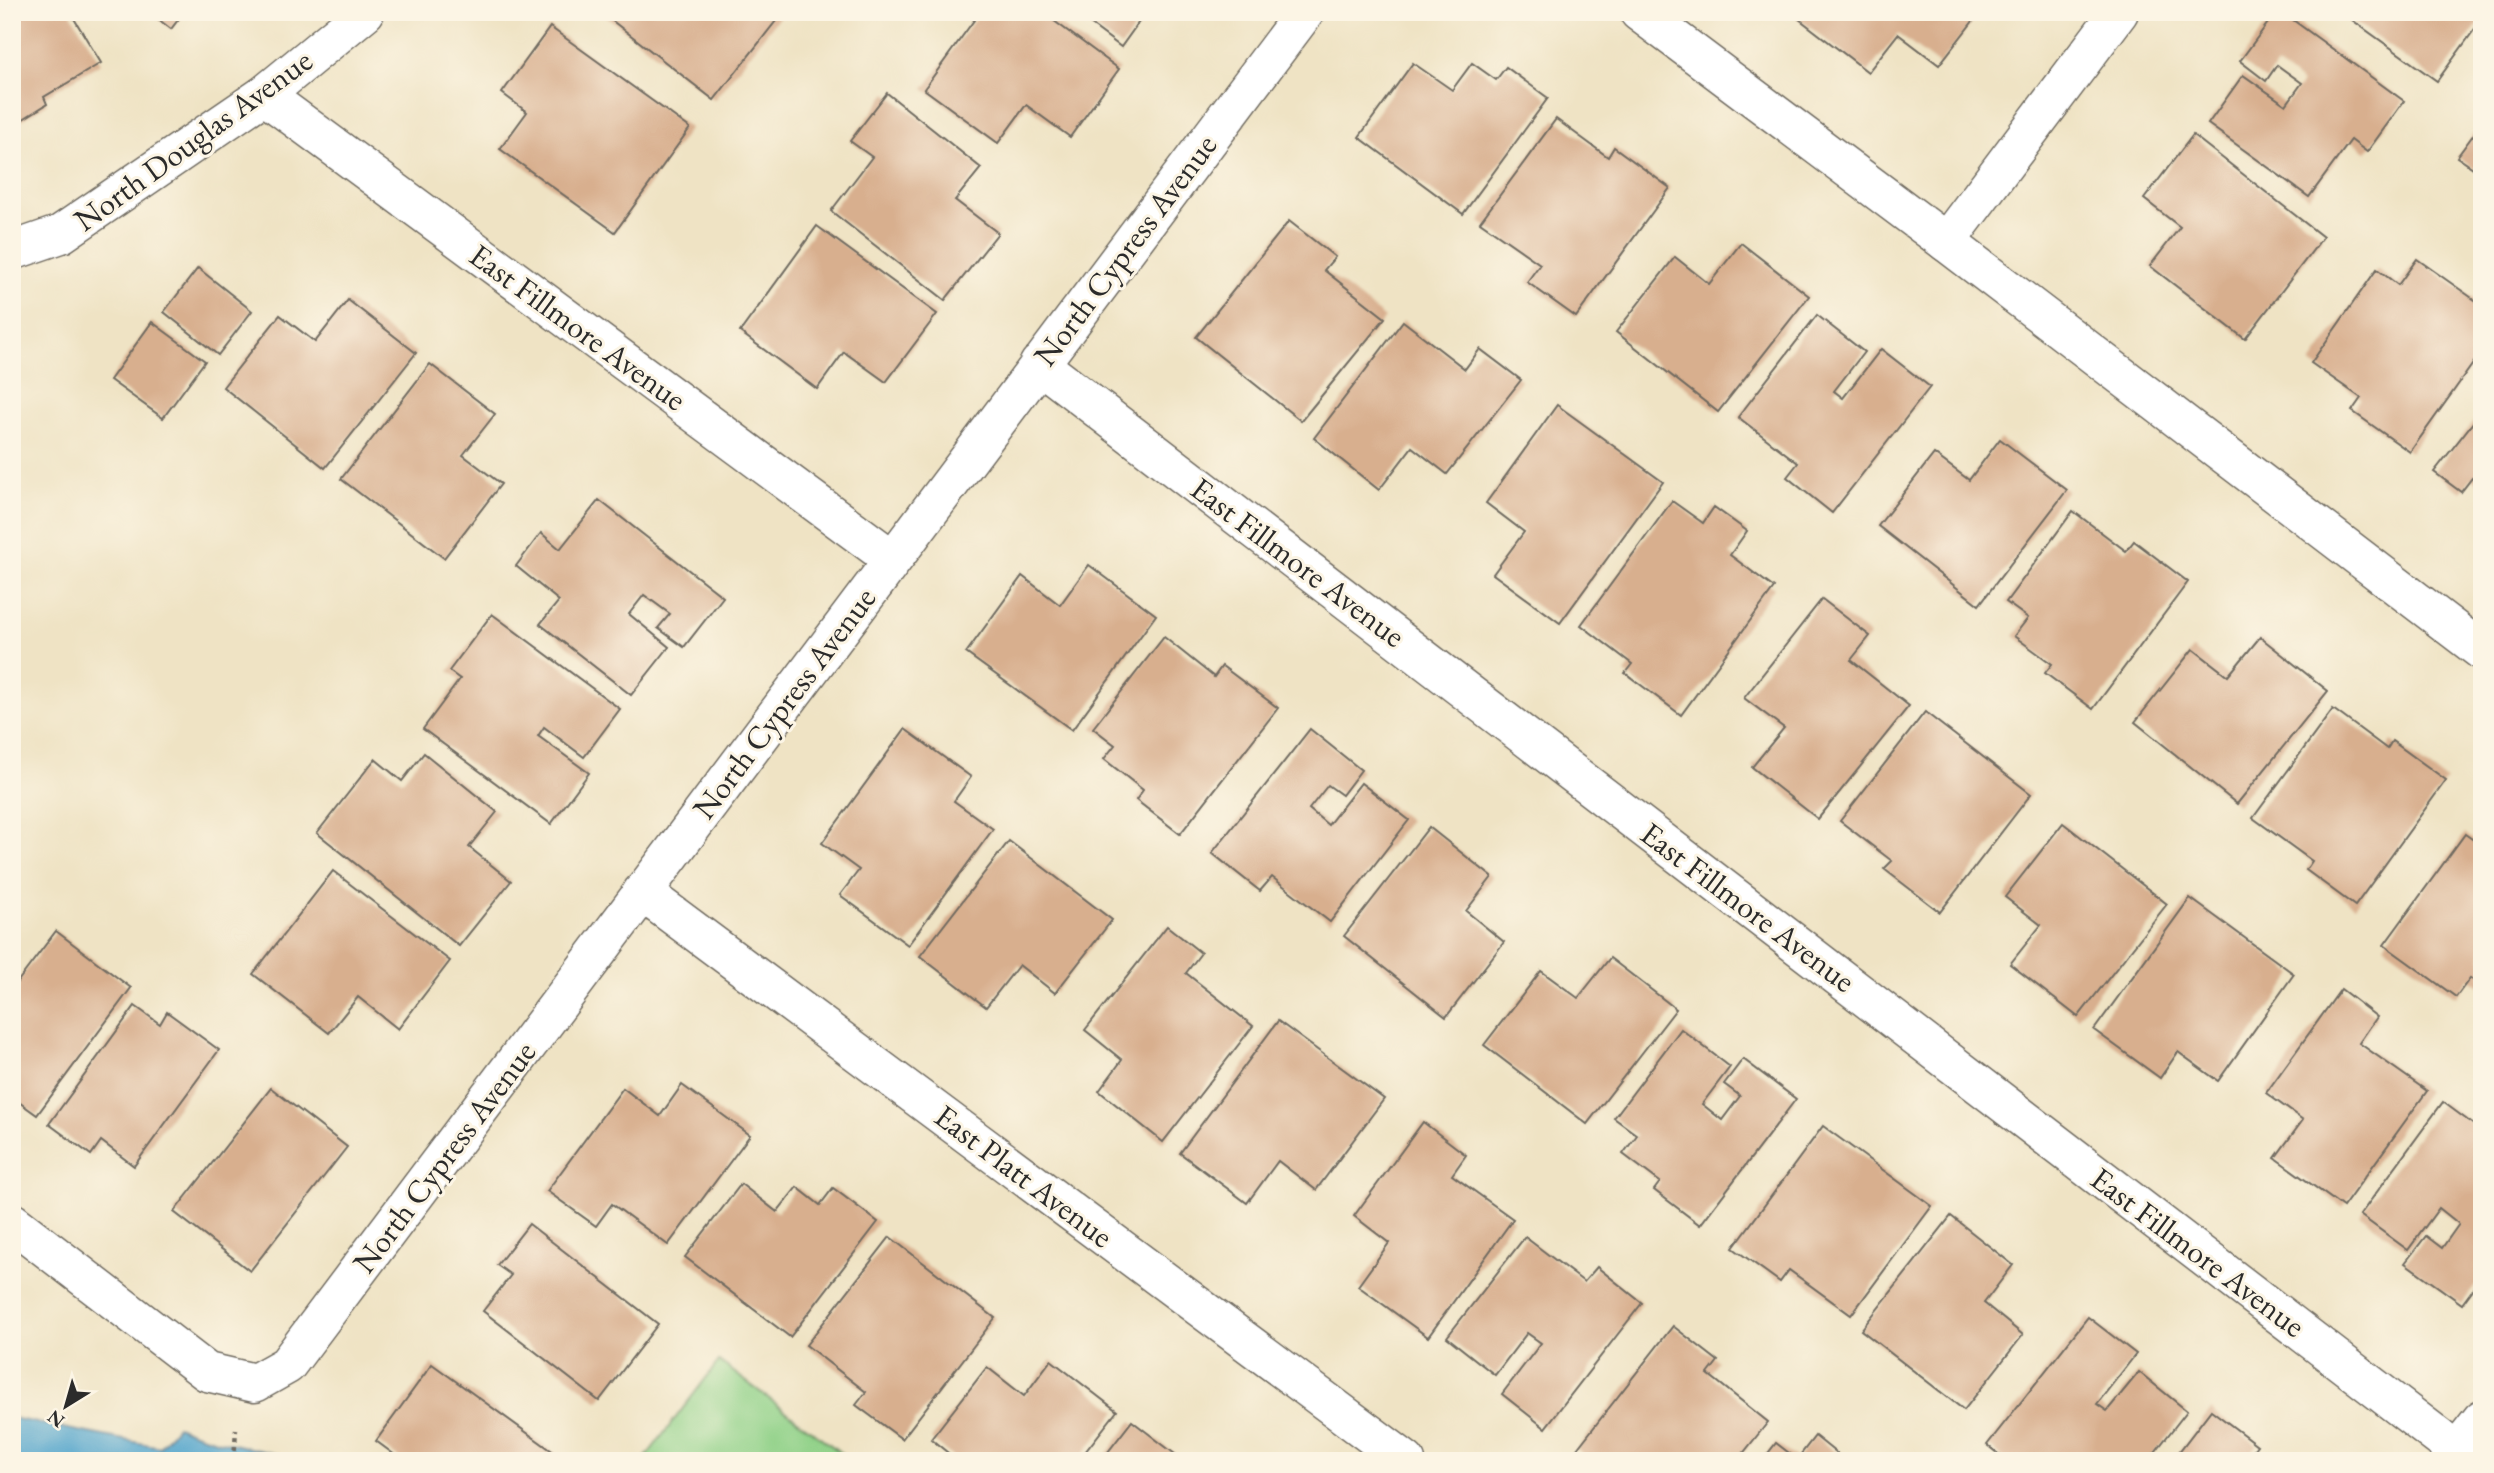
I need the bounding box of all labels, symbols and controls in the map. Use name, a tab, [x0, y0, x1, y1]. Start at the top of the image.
street label: North Douglas Avenue	[66, 39, 320, 241]
street label: North Cypress Avenue	[1024, 125, 1226, 375]
street label: East Fillmore Avenue	[461, 234, 695, 420]
street label: East Fillmore Avenue	[1182, 467, 1414, 657]
street label: North Cypress Avenue	[683, 578, 885, 828]
street label: East Fillmore Avenue	[1632, 812, 1864, 1002]
street label: North Cypress Avenue	[343, 1032, 545, 1282]
street label: East Platt Avenue	[926, 1095, 1122, 1257]
street label: East Fillmore Avenue	[2082, 1157, 2314, 1347]
north arrow	[32, 1372, 102, 1442]
text: N	[42, 1404, 70, 1434]

